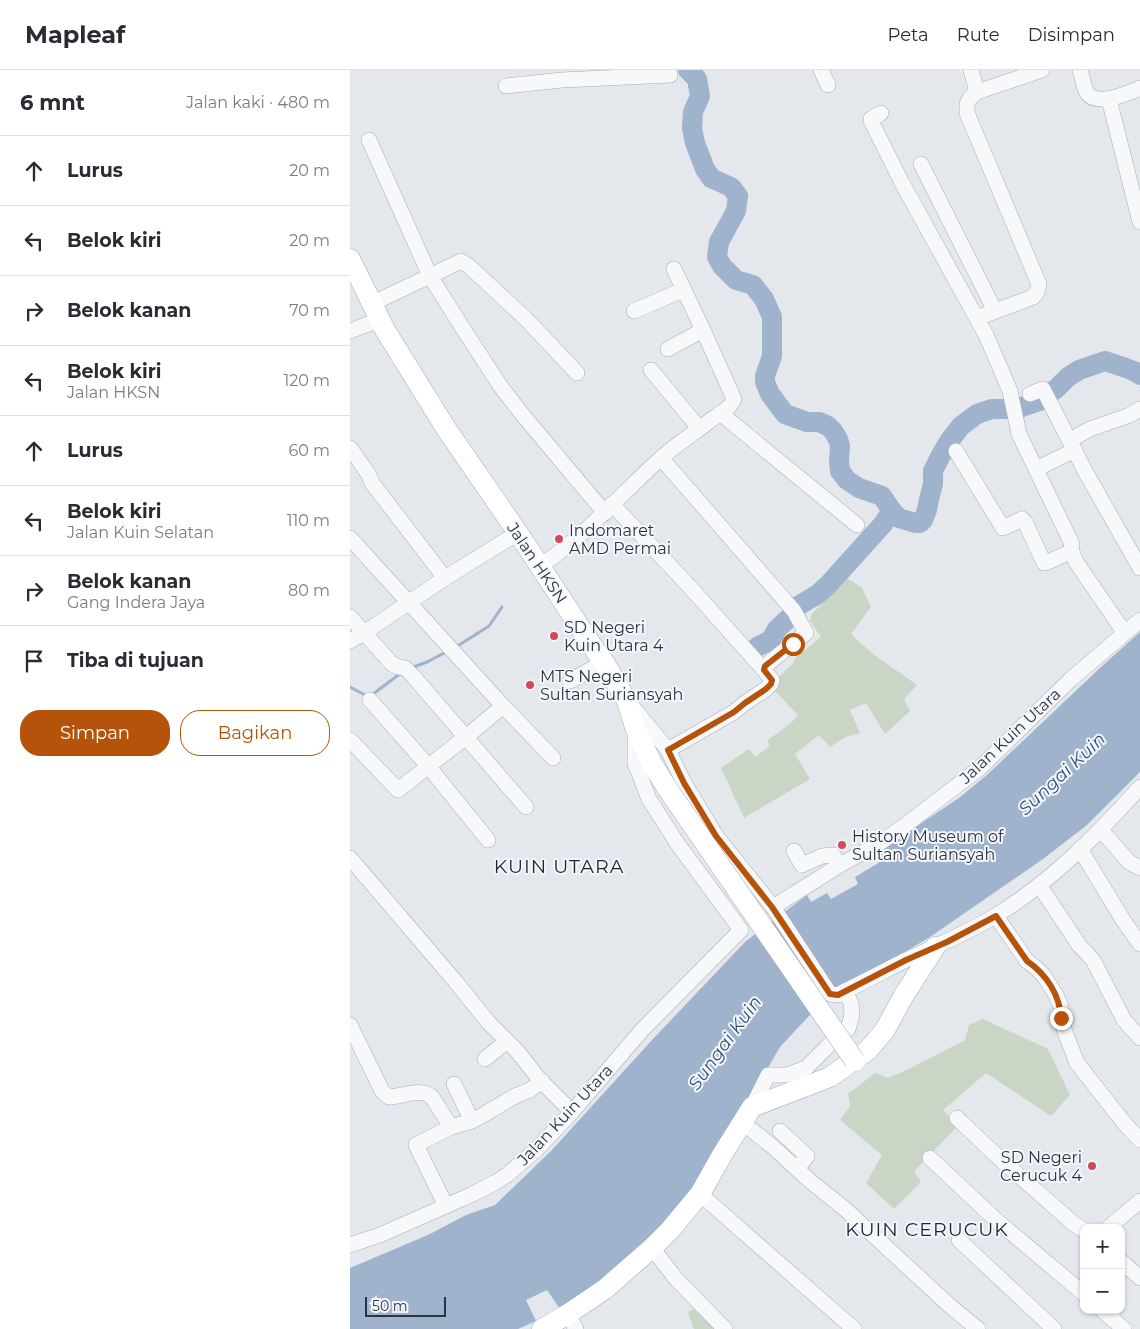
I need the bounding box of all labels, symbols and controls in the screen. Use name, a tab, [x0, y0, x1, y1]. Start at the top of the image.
text: Mapleaf	[25, 20, 125, 49]
text: Peta	[888, 24, 929, 46]
text: Rute	[957, 24, 1000, 46]
text: Disimpan	[1028, 24, 1115, 46]
text: 6 mnt	[20, 90, 85, 115]
text: Jalan kaki · 480 m	[186, 93, 330, 112]
icon: ahead	[20, 157, 48, 185]
text: Lurus	[67, 159, 123, 182]
text: 20 m	[289, 161, 330, 180]
icon: left	[20, 227, 48, 255]
text: Belok kiri	[67, 229, 162, 252]
text: 20 m	[289, 231, 330, 250]
icon: right	[20, 297, 48, 325]
text: Belok kanan	[67, 299, 191, 322]
text: 70 m	[289, 301, 330, 320]
text: Belok kiri	[67, 360, 162, 383]
icon: left	[20, 367, 48, 395]
text: 120 m	[283, 371, 330, 390]
text: Jalan HKSN	[67, 383, 160, 402]
icon: ahead	[20, 437, 48, 465]
text: Lurus	[67, 439, 123, 462]
text: 60 m	[288, 441, 330, 460]
text: Belok kiri	[67, 500, 162, 523]
icon: left	[20, 507, 48, 535]
text: 110 m	[287, 511, 330, 530]
street label: Jalan HKSN	[503, 518, 571, 607]
place label: Indomaret AMD Permai	[569, 521, 671, 558]
text: Jalan Kuin Selatan	[67, 523, 214, 542]
marker: Indomaret AMD Permai	[553, 533, 565, 545]
text: Belok kanan	[67, 570, 191, 593]
icon: right	[20, 577, 48, 605]
text: 80 m	[288, 581, 330, 600]
text: Gang Indera Jaya	[67, 593, 205, 612]
place label: SD Negeri Kuin Utara 4	[564, 618, 664, 655]
marker: SD Negeri Kuin Utara 4	[548, 630, 560, 642]
route start	[782, 633, 805, 656]
icon: arrive	[20, 647, 48, 675]
text: Tiba di tujuan	[67, 649, 204, 672]
place label: MTS Negeri Sultan Suriansyah	[540, 667, 683, 704]
marker: MTS Negeri Sultan Suriansyah	[524, 679, 536, 691]
street label: Jalan Kuin Utara	[955, 684, 1064, 788]
button: Simpan	[20, 710, 170, 756]
button: Bagikan	[180, 710, 330, 756]
water label: Sungai Kuin	[1014, 728, 1110, 820]
place label: History Museum of Sultan Suriansyah	[852, 827, 1004, 864]
marker: History Museum of Sultan Suriansyah	[836, 839, 848, 851]
district label: KUIN UTARA	[494, 855, 624, 878]
water label: Sungai Kuin	[683, 992, 767, 1094]
route end	[1050, 1007, 1073, 1030]
street label: Jalan Kuin Utara	[513, 1061, 617, 1170]
place label: SD Negeri Cerucuk 4	[1000, 1148, 1082, 1185]
marker: SD Negeri Cerucuk 4	[1086, 1160, 1098, 1172]
district label: KUIN CERUCUK	[845, 1218, 1009, 1241]
map controls	[1080, 1224, 1125, 1314]
button: +	[1080, 1224, 1125, 1269]
button: −	[1080, 1269, 1125, 1314]
scale bar	[365, 1294, 446, 1317]
text: 50 m	[372, 1297, 408, 1315]

